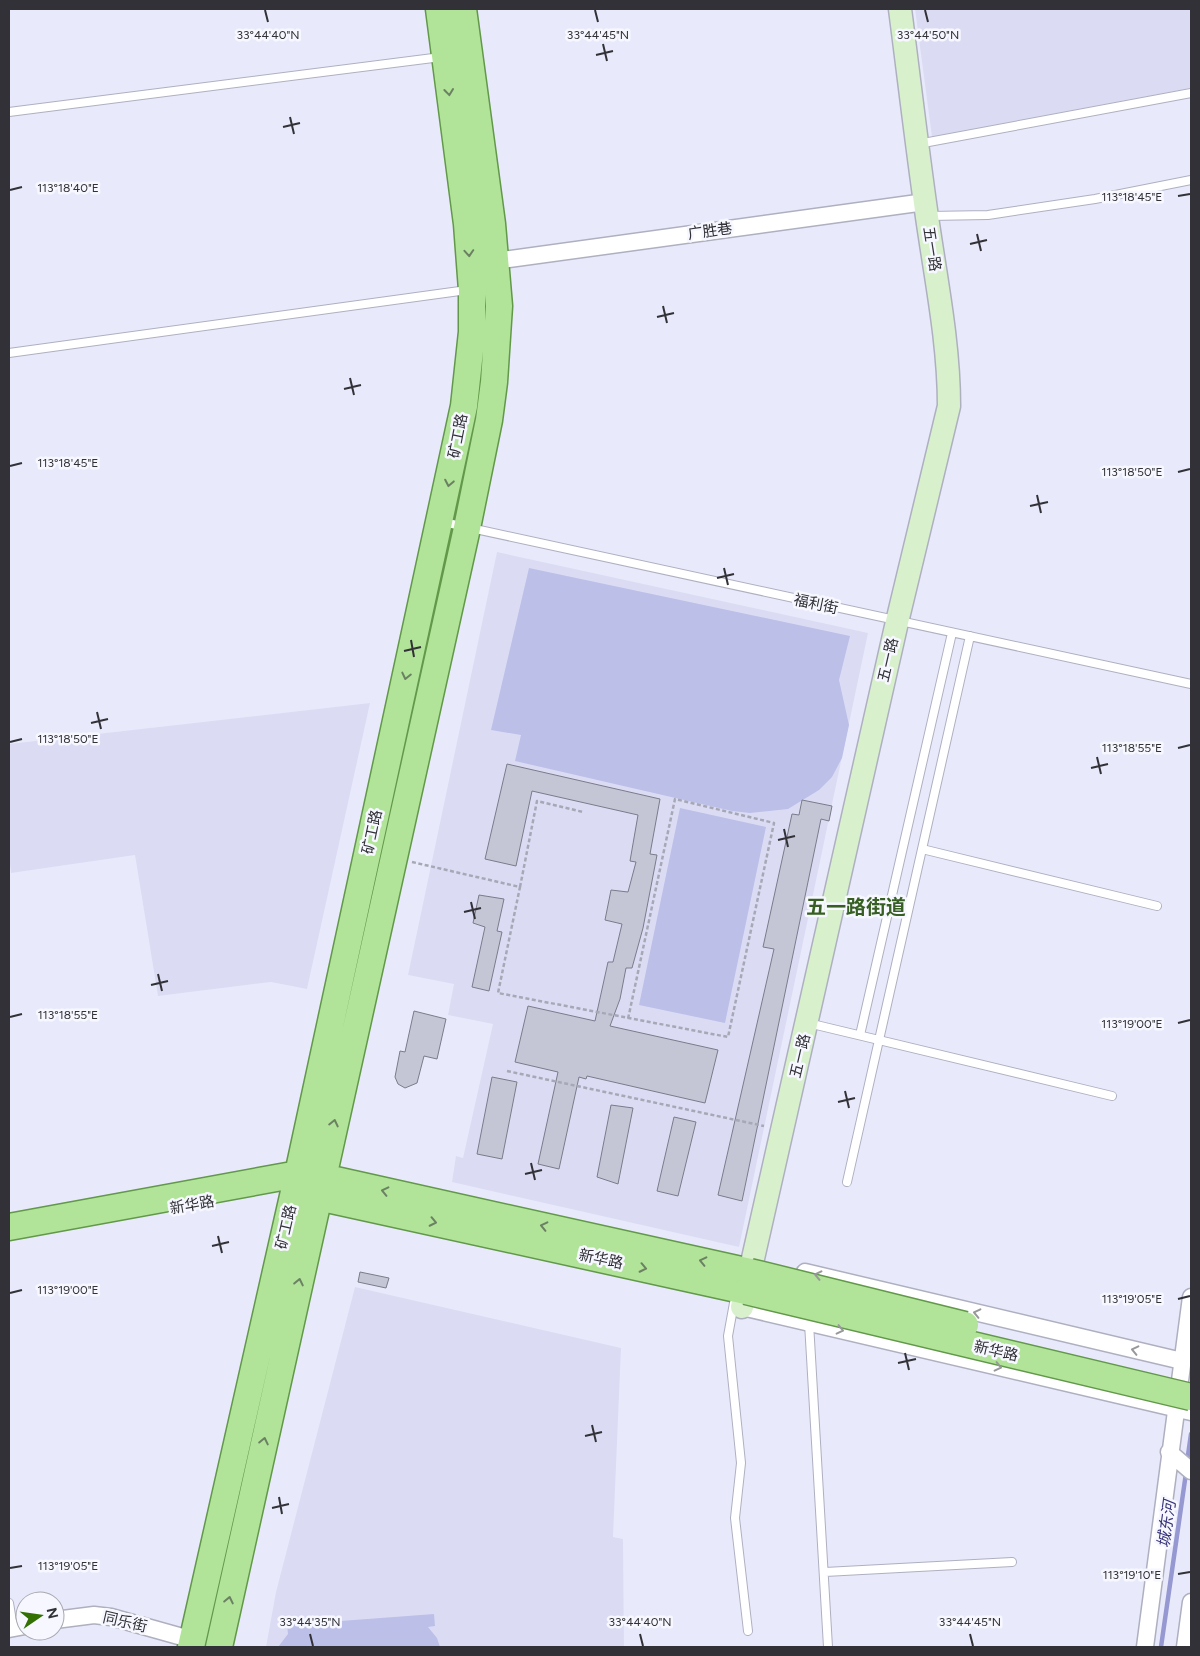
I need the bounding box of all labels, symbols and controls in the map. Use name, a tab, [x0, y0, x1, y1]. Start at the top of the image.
text: 33°44'40"N	[236, 28, 300, 42]
text: 33°44'45"N	[567, 28, 629, 42]
text: 33°44'50"N	[897, 28, 959, 42]
one-way arrow	[444, 87, 454, 96]
text: 113°18'40"E	[37, 181, 99, 195]
text: 113°18'45"E	[1102, 190, 1162, 204]
street label: 广胜巷	[686, 219, 734, 243]
street label: 五一路	[920, 225, 944, 273]
one-way arrow	[463, 249, 474, 257]
street label: 矿工路	[445, 412, 471, 460]
text: 113°18'45"E	[38, 456, 98, 470]
text: 113°18'50"E	[1101, 465, 1163, 479]
one-way arrow	[444, 479, 454, 488]
street label: 福利街	[792, 591, 840, 617]
street label: 五一路	[874, 636, 902, 684]
one-way arrow	[402, 672, 412, 681]
text: 113°18'50"E	[37, 732, 99, 746]
text: 113°18'55"E	[1102, 741, 1162, 755]
street label: 矿工路	[359, 808, 385, 856]
district label: 五一路街道	[806, 895, 906, 919]
text: 113°18'55"E	[38, 1008, 98, 1022]
text: 113°19'00"E	[1101, 1017, 1163, 1031]
street label: 五一路	[786, 1032, 814, 1080]
one-way arrow	[328, 1119, 339, 1128]
one-way arrow	[381, 1186, 390, 1197]
street label: 新华路	[168, 1192, 216, 1218]
street label: 矿工路	[272, 1203, 300, 1251]
one-way arrow	[429, 1216, 437, 1227]
one-way arrow	[540, 1221, 548, 1232]
street label: 新华路	[577, 1246, 625, 1272]
one-way arrow	[698, 1256, 707, 1267]
one-way arrow	[638, 1262, 647, 1273]
one-way arrow	[814, 1270, 823, 1281]
one-way arrow	[293, 1278, 304, 1287]
text: 113°19'00"E	[37, 1283, 99, 1297]
text: 113°19'05"E	[1102, 1292, 1162, 1306]
one-way arrow	[972, 1308, 981, 1319]
one-way arrow	[836, 1324, 845, 1335]
street label: 新华路	[972, 1337, 1020, 1365]
one-way arrow	[1130, 1345, 1139, 1356]
one-way arrow	[994, 1361, 1003, 1372]
one-way arrow	[258, 1436, 269, 1445]
water label: 城东河	[1154, 1496, 1180, 1549]
text: 113°19'05"E	[38, 1559, 98, 1573]
text: 113°19'10"E	[1103, 1568, 1161, 1582]
north arrow	[15, 1591, 65, 1641]
one-way arrow	[223, 1595, 234, 1604]
text: N	[43, 1606, 62, 1620]
street label: 同乐街	[101, 1608, 149, 1636]
text: 33°44'35"N	[279, 1615, 341, 1629]
text: 33°44'40"N	[608, 1615, 672, 1629]
text: 33°44'45"N	[939, 1615, 1001, 1629]

